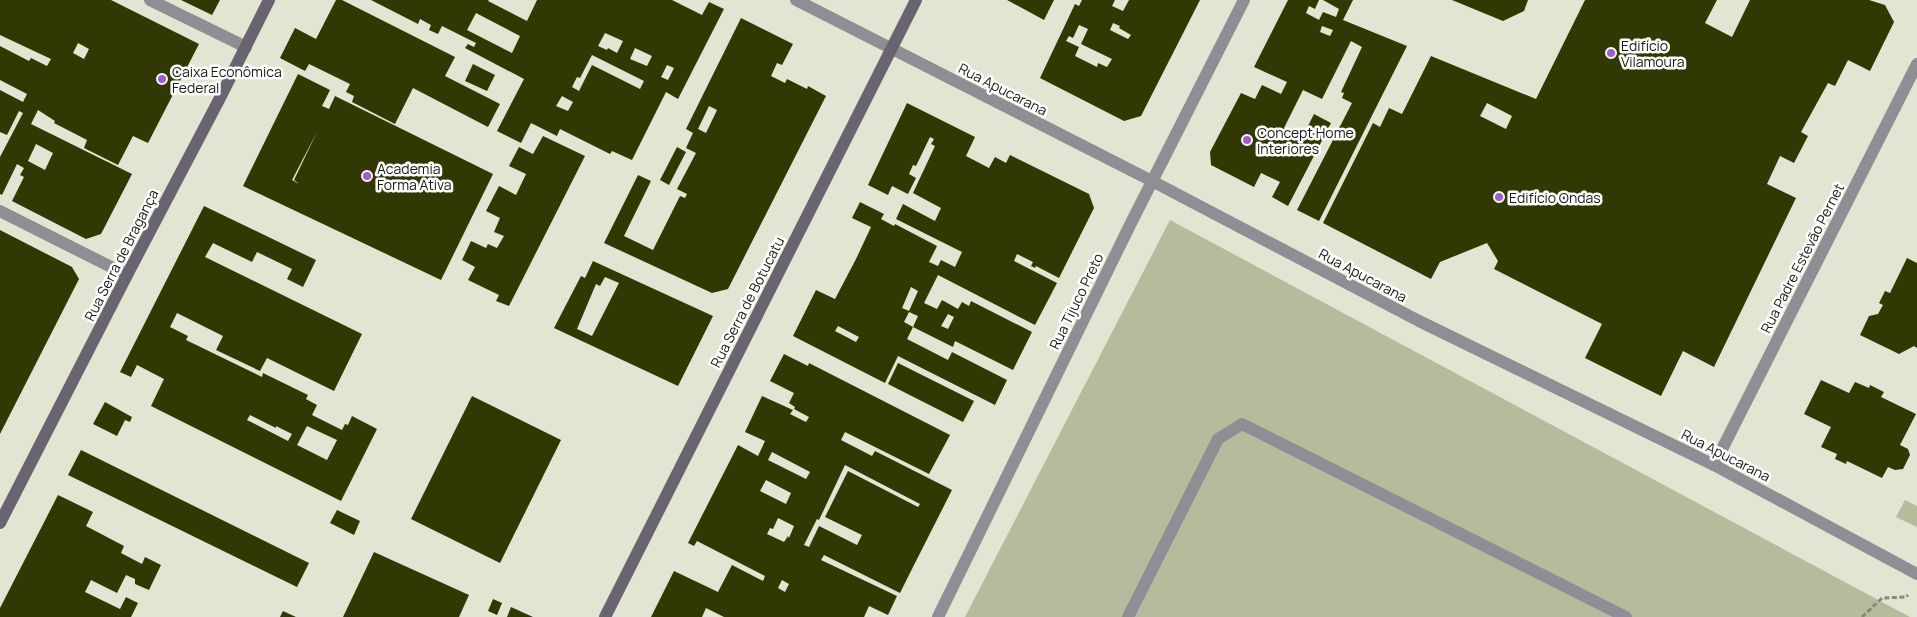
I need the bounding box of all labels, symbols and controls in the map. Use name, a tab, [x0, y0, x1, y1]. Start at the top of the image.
place label: Edifício Vilamoura	[1621, 36, 1684, 71]
marker: Edifício Vilamoura	[1605, 47, 1617, 59]
street label: Rua Apucarana	[955, 58, 1051, 120]
place label: Caixa Econômica Federal	[172, 62, 282, 97]
marker: Caixa Econômica Federal	[156, 73, 168, 85]
place label: Concept Home Interiores	[1257, 123, 1354, 158]
marker: Concept Home Interiores	[1241, 134, 1253, 146]
place label: Academia Forma Ativa	[377, 159, 452, 194]
marker: Academia Forma Ativa	[361, 170, 373, 182]
street label: Rua Padre Estevão Pernet	[1756, 180, 1848, 336]
street label: Rua Serra de Bragança	[80, 186, 162, 324]
place label: Edifício Ondas	[1509, 188, 1601, 207]
marker: Edifício Ondas	[1493, 191, 1505, 203]
street label: Rua Serra de Botucatu	[706, 233, 788, 371]
street label: Rua Apucarana	[1316, 244, 1410, 306]
street label: Rua Tijuco Preto	[1044, 250, 1108, 352]
street label: Rua Apucarana	[1678, 424, 1774, 486]

